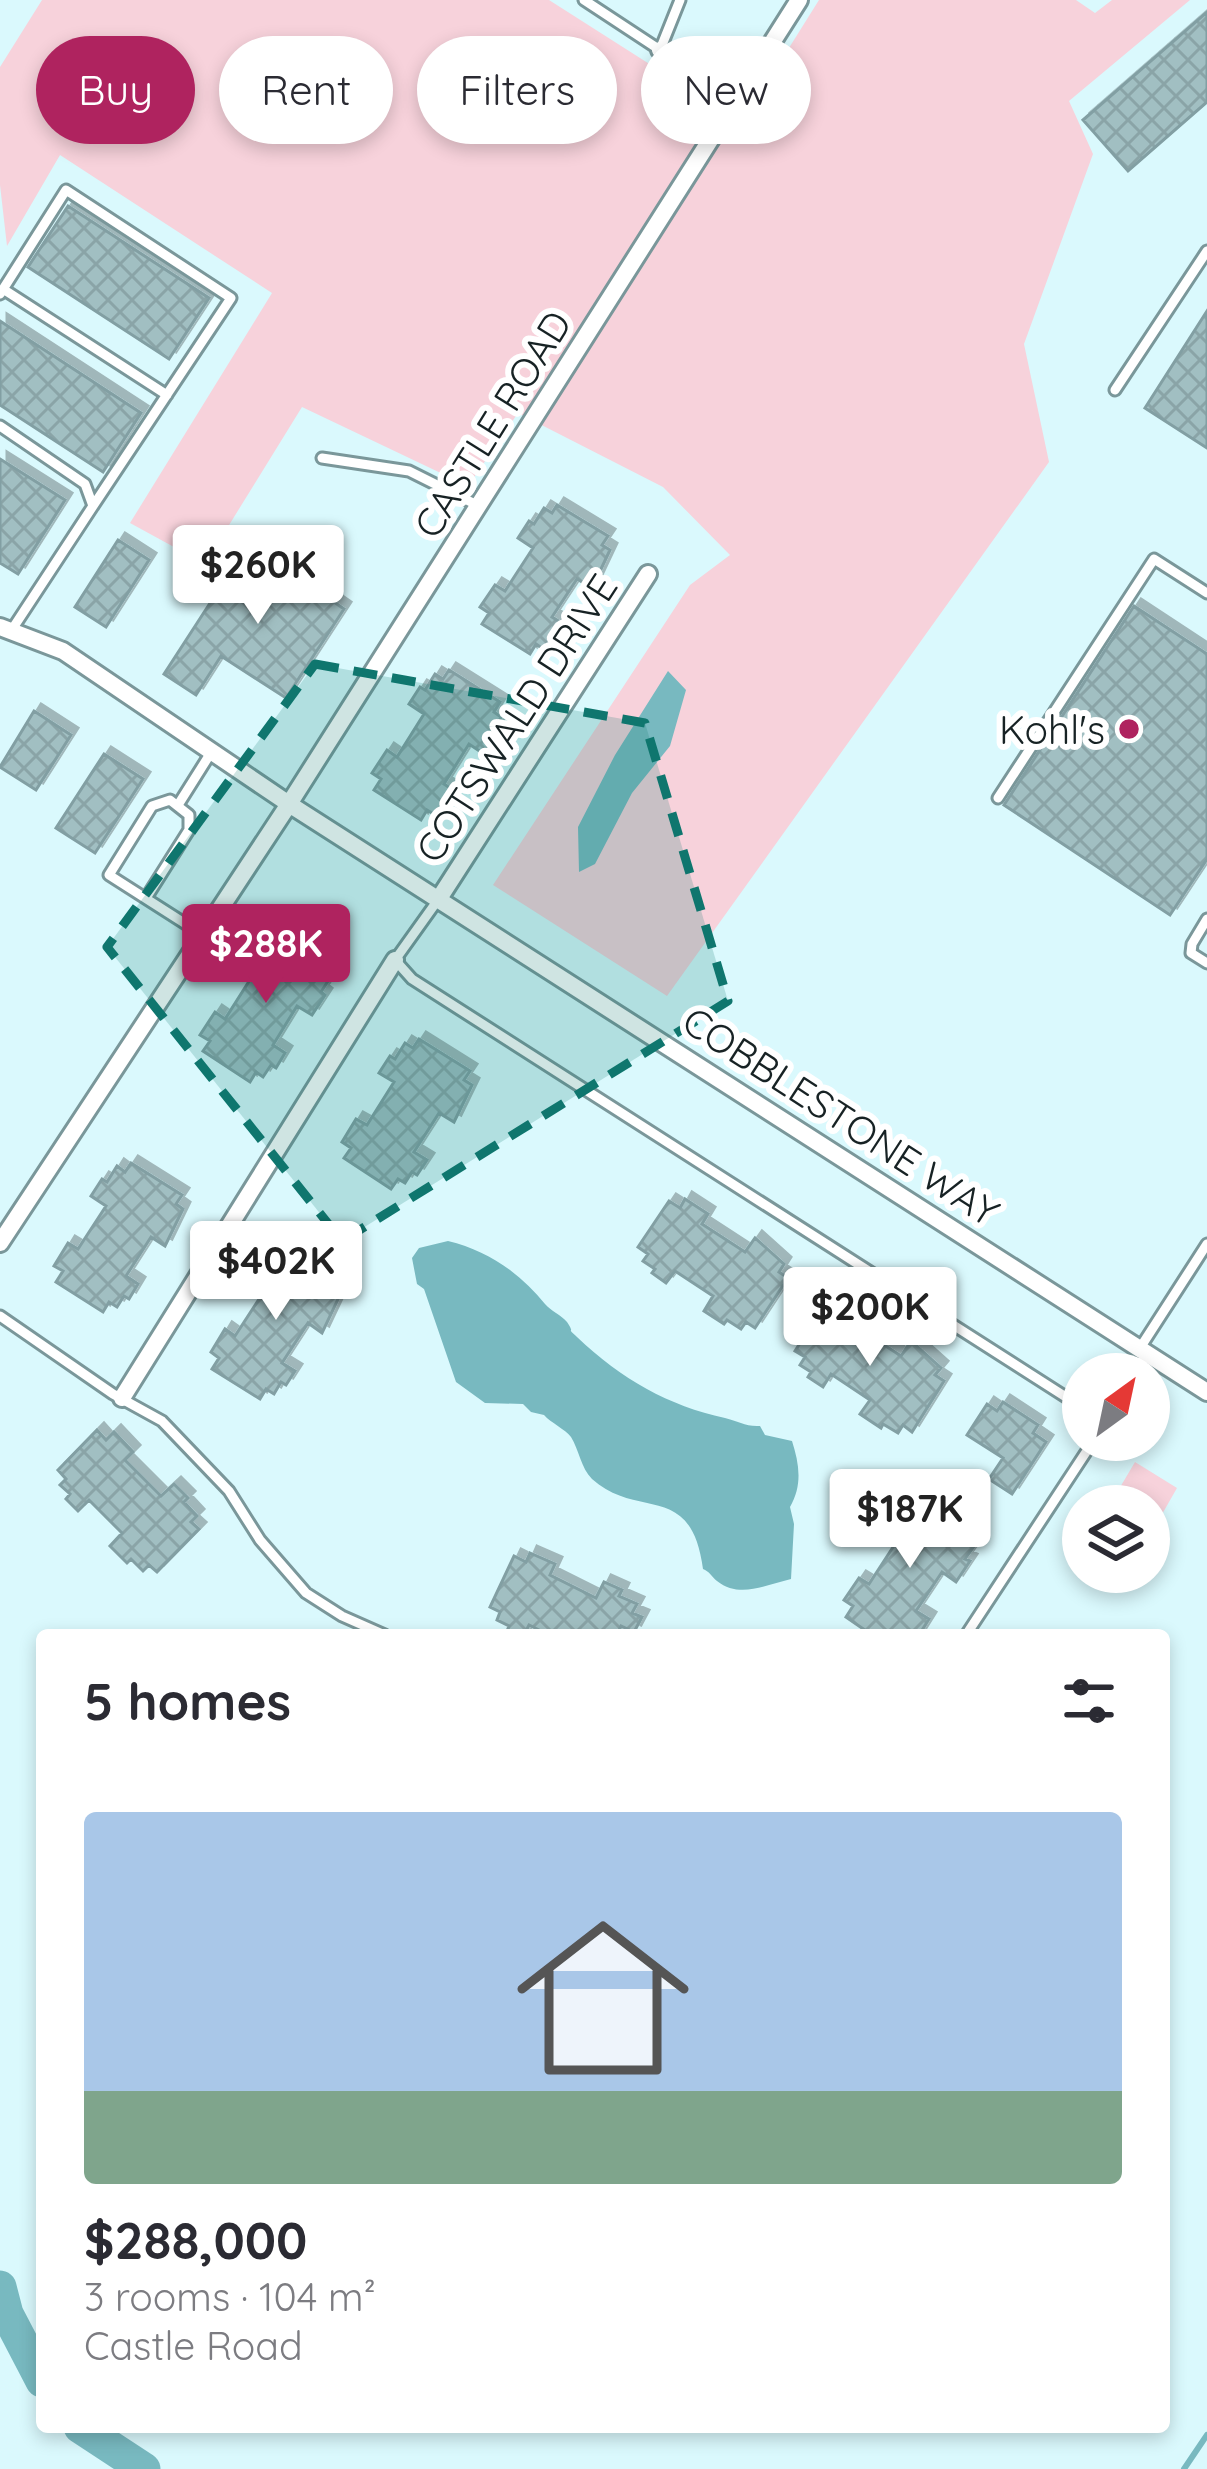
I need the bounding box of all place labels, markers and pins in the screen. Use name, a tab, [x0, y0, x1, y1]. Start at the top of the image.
pin: $260K	[174, 525, 342, 627]
place label: Kohl's	[999, 705, 1105, 754]
marker: Kohl's	[1116, 716, 1142, 742]
pin: $288K	[182, 904, 350, 1006]
pin: $402K	[192, 1221, 360, 1323]
pin: $200K	[786, 1267, 954, 1369]
pin: $187K	[826, 1469, 994, 1571]

